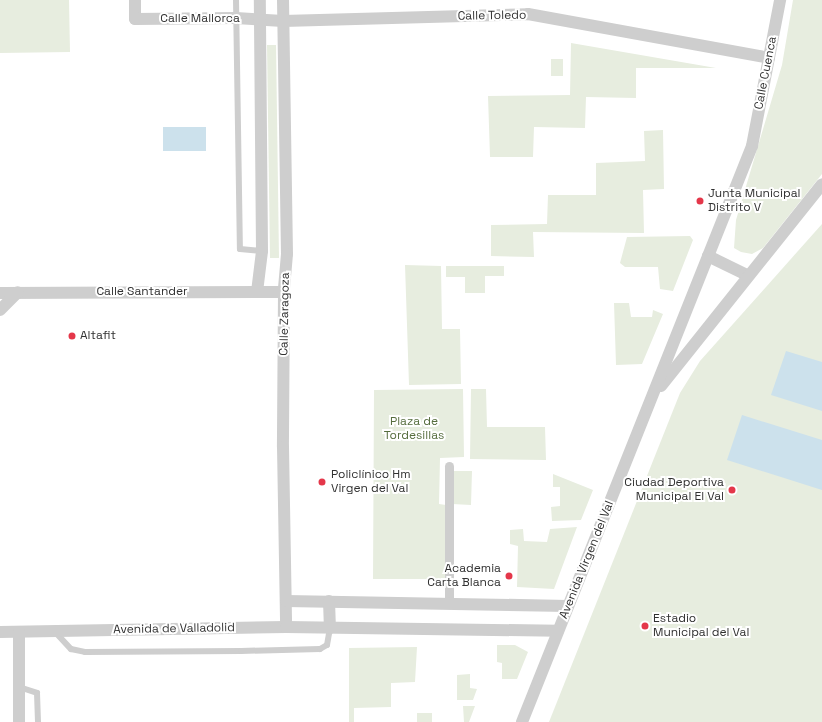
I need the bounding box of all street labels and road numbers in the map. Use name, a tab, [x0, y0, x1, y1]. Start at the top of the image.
street label: Calle Toledo	[457, 8, 527, 24]
street label: Calle Mallorca	[160, 12, 240, 26]
street label: Calle Cuenca	[752, 35, 780, 111]
street label: Calle Zaragoza	[277, 272, 293, 356]
street label: Calle Santander	[96, 285, 188, 299]
street label: Avenida Virgen del Val	[557, 499, 617, 621]
street label: Avenida de Valladolid	[113, 621, 235, 637]

